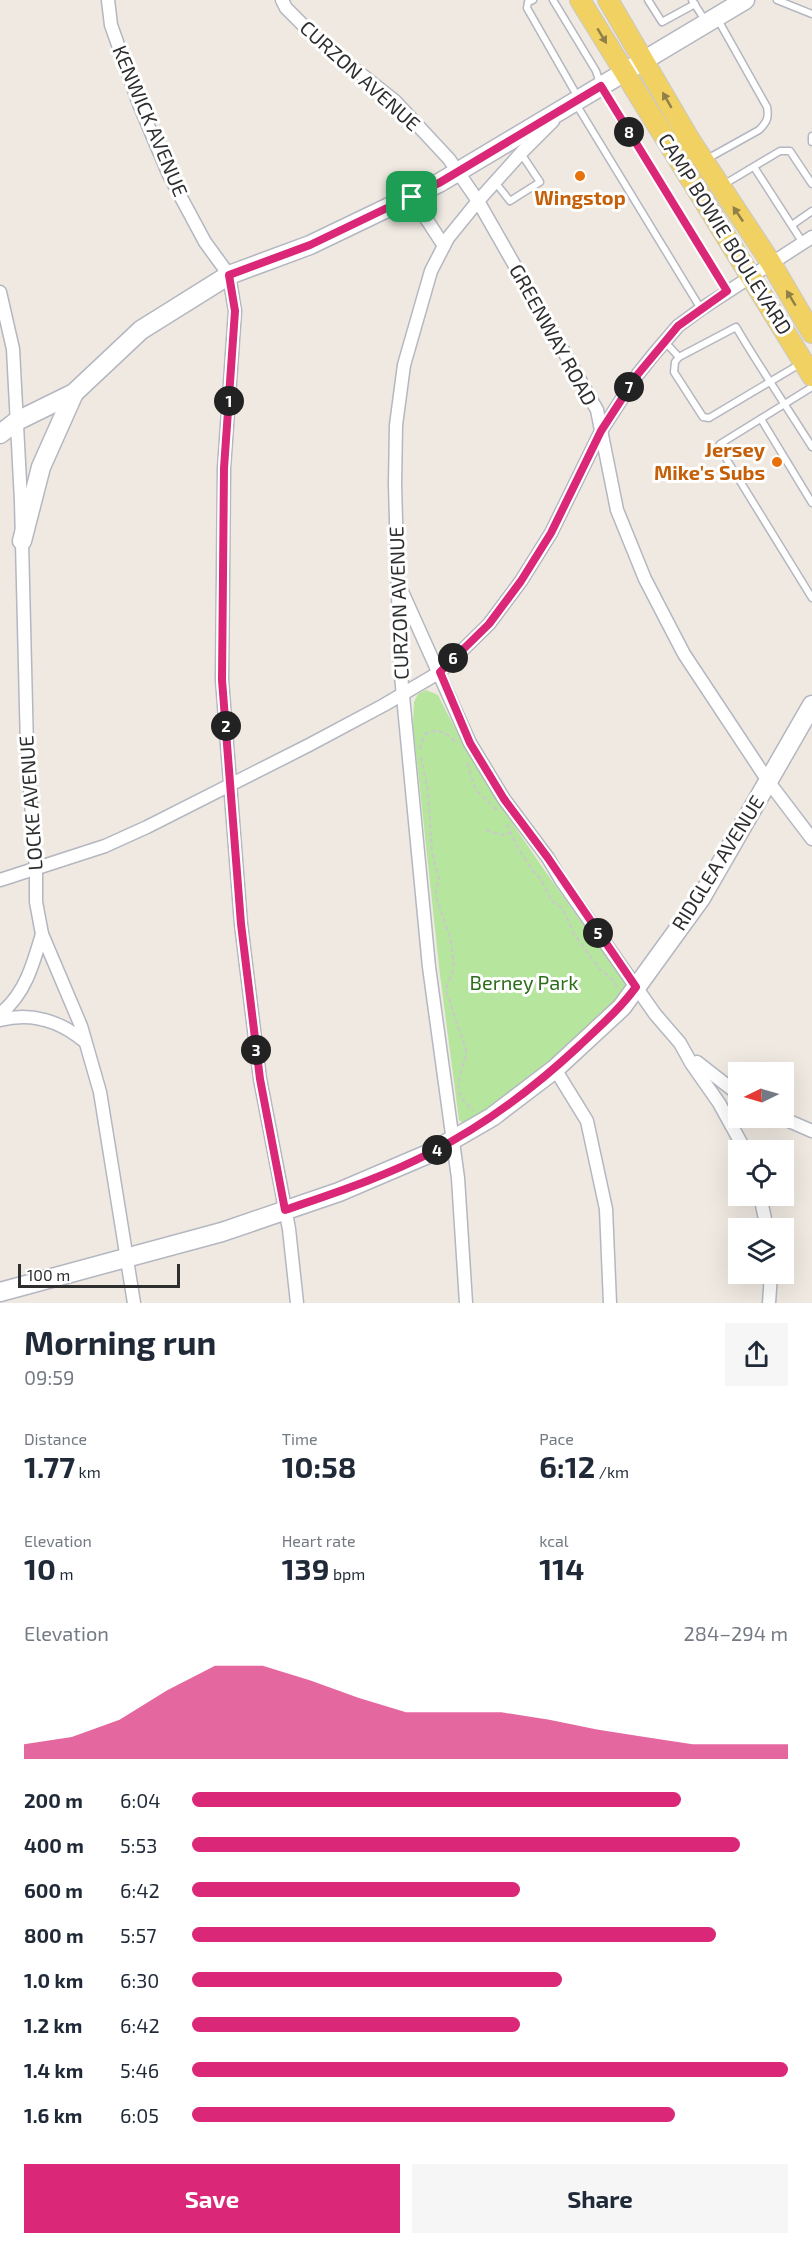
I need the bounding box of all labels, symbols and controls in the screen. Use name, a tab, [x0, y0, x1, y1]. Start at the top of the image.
street label: CURZON AVENUE	[296, 15, 426, 136]
one-way arrow	[596, 28, 607, 44]
street label: KENWICK AVENUE	[108, 41, 194, 200]
one-way arrow	[661, 92, 672, 108]
pin: 8	[614, 117, 644, 147]
text: 8	[624, 122, 634, 141]
street label: CAMP BOWIE BOULEVARD	[654, 128, 798, 339]
marker: Wingstop	[573, 169, 587, 183]
pin	[386, 171, 437, 222]
icon: arrive	[395, 180, 428, 213]
place label: Wingstop	[534, 185, 626, 209]
one-way arrow	[733, 206, 744, 223]
street label: GREENWAY ROAD	[505, 260, 603, 409]
one-way arrow	[786, 290, 797, 306]
pin: 7	[614, 372, 644, 402]
text: 7	[625, 377, 633, 396]
pin: 1	[214, 386, 244, 416]
text: 1	[226, 391, 232, 410]
place label: Jersey Mike's Subs	[654, 437, 766, 484]
marker: Jersey Mike's Subs	[770, 455, 784, 469]
street label: CURZON AVENUE	[383, 526, 413, 680]
pin: 6	[438, 643, 468, 673]
text: 6	[448, 648, 458, 667]
pin: 2	[211, 711, 241, 741]
text: 2	[221, 716, 231, 735]
street label: LOCKE AVENUE	[13, 735, 47, 871]
street label: RIDGLEA AVENUE	[666, 791, 768, 934]
pin: 5	[583, 918, 613, 948]
text: 5	[594, 923, 602, 942]
park label: Berney Park	[470, 970, 578, 994]
pin: 3	[241, 1035, 271, 1065]
text: 3	[251, 1040, 261, 1059]
north arrow	[728, 1062, 794, 1128]
map controls	[728, 1062, 794, 1284]
pin: 4	[422, 1135, 452, 1165]
text: 4	[432, 1140, 442, 1159]
button: locate	[728, 1140, 794, 1206]
button: layers	[728, 1218, 794, 1284]
scale bar	[18, 1261, 180, 1288]
text: 100 m	[27, 1265, 70, 1284]
text: Morning run	[24, 1322, 216, 1362]
button: share	[725, 1323, 788, 1386]
text: 09:59	[24, 1365, 74, 1389]
text: Distance	[24, 1429, 87, 1448]
text: Time	[282, 1429, 318, 1448]
text: Pace	[539, 1429, 574, 1448]
text: 1.77	[24, 1448, 75, 1484]
text: 10:58	[282, 1448, 357, 1484]
text: 6:12	[539, 1448, 595, 1484]
text: km	[75, 1462, 101, 1481]
text: /km	[595, 1462, 629, 1481]
text: Elevation	[24, 1531, 92, 1550]
text: Heart rate	[282, 1531, 356, 1550]
text: kcal	[539, 1531, 569, 1550]
text: 10	[24, 1550, 56, 1586]
text: 139	[282, 1550, 329, 1586]
text: 114	[539, 1550, 584, 1586]
text: m	[56, 1564, 73, 1583]
text: bpm	[329, 1564, 365, 1583]
text: Elevation	[24, 1621, 109, 1645]
text: 284–294 m	[684, 1621, 788, 1645]
text: 200 m	[24, 1788, 83, 1812]
text: 6:04	[120, 1788, 161, 1812]
text: 400 m	[24, 1833, 84, 1857]
text: 5:53	[120, 1833, 157, 1857]
text: 600 m	[24, 1878, 83, 1902]
text: 6:42	[120, 1878, 160, 1902]
text: 800 m	[24, 1923, 84, 1947]
text: 5:57	[120, 1923, 156, 1947]
text: 1.0 km	[24, 1968, 83, 1992]
text: 6:30	[120, 1968, 159, 1992]
text: 1.2 km	[24, 2013, 82, 2037]
text: 6:42	[120, 2013, 160, 2037]
text: 1.4 km	[24, 2058, 83, 2082]
text: 5:46	[120, 2058, 159, 2082]
text: 1.6 km	[24, 2103, 82, 2127]
text: 6:05	[120, 2103, 159, 2127]
button: Save	[24, 2164, 400, 2233]
button: Share	[412, 2164, 788, 2233]

